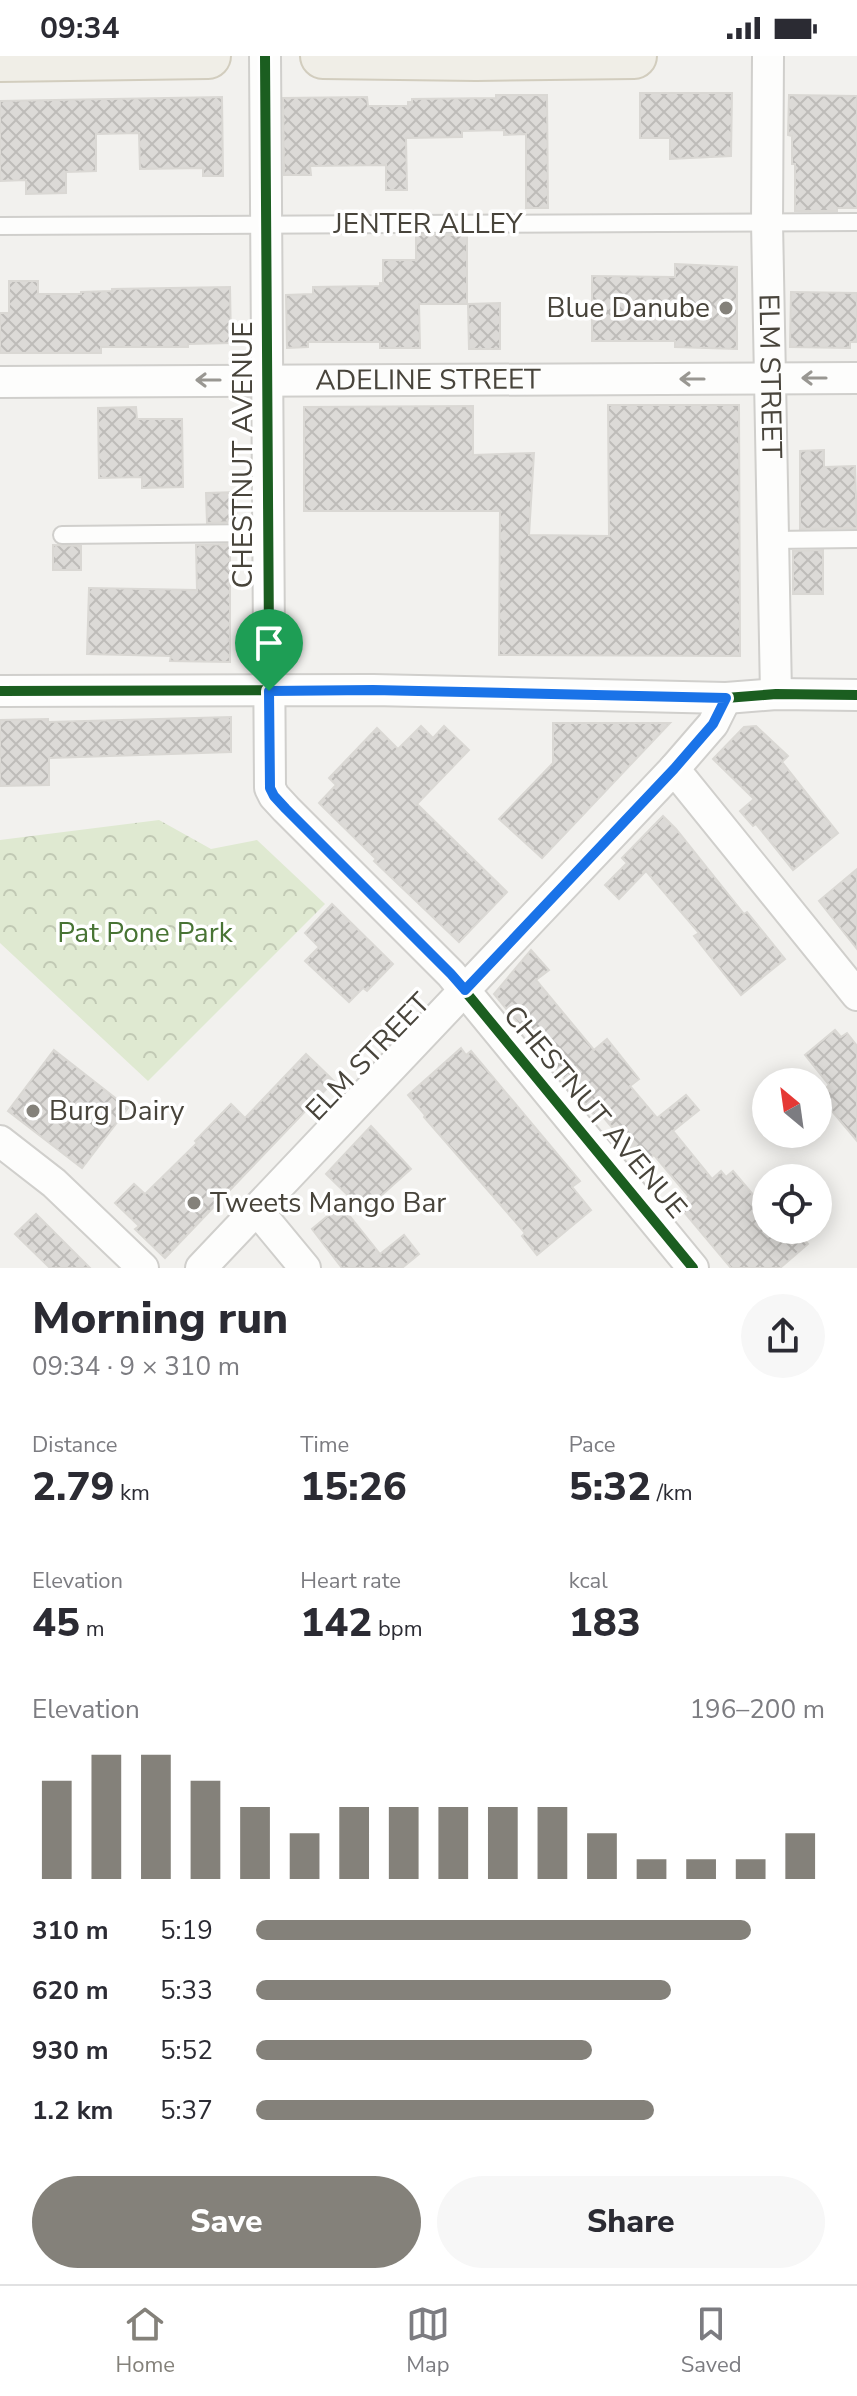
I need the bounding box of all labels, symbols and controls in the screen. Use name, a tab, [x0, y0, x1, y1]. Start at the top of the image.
text: 09:34	[40, 8, 119, 49]
street label: JENTER ALLEY	[333, 205, 524, 243]
place label: Blue Danube	[547, 289, 710, 327]
street label: ELM STREET	[749, 293, 791, 459]
marker: Blue Danube	[717, 299, 735, 317]
street label: CHESTNUT AVENUE	[224, 322, 262, 588]
street label: ADELINE STREET	[315, 360, 541, 400]
one-way arrow	[801, 370, 828, 386]
one-way arrow	[679, 371, 706, 386]
one-way arrow	[195, 372, 222, 388]
pin	[235, 609, 303, 691]
icon: arrive	[247, 621, 291, 665]
park label: Pat Pone Park	[57, 914, 234, 952]
street label: ELM STREET	[297, 985, 439, 1129]
street label: CHESTNUT AVENUE	[495, 998, 695, 1226]
north arrow	[752, 1068, 832, 1148]
map controls	[752, 1068, 832, 1244]
place label: Burg Dairy	[49, 1092, 185, 1130]
marker: Burg Dairy	[24, 1102, 42, 1120]
button: locate	[752, 1164, 832, 1244]
place label: Tweets Mango Bar	[210, 1184, 446, 1222]
marker: Tweets Mango Bar	[185, 1194, 203, 1212]
text: Morning run	[32, 1289, 288, 1349]
button: share	[741, 1294, 825, 1378]
text: 09:34 · 9 × 310 m	[32, 1349, 240, 1384]
text: Distance	[32, 1430, 117, 1460]
text: Time	[300, 1430, 349, 1460]
text: Pace	[569, 1430, 615, 1460]
text: 2.79	[32, 1460, 114, 1514]
text: 15:26	[300, 1460, 407, 1514]
text: 5:32	[569, 1460, 651, 1514]
text: km	[114, 1478, 150, 1508]
text: /km	[651, 1478, 693, 1508]
text: Elevation	[32, 1566, 123, 1596]
text: Heart rate	[300, 1566, 401, 1596]
text: kcal	[569, 1566, 608, 1596]
text: 45	[32, 1596, 80, 1650]
text: 142	[300, 1596, 372, 1650]
text: 183	[569, 1596, 641, 1650]
text: m	[80, 1614, 105, 1644]
text: bpm	[372, 1614, 422, 1644]
text: Elevation	[32, 1692, 140, 1727]
text: 196–200 m	[689, 1692, 825, 1727]
text: 310 m	[32, 1913, 109, 1948]
text: 5:19	[160, 1913, 213, 1948]
text: 620 m	[32, 1973, 109, 2008]
text: 5:33	[160, 1973, 213, 2008]
text: 930 m	[32, 2033, 109, 2068]
text: 5:52	[160, 2033, 213, 2068]
text: 1.2 km	[32, 2093, 113, 2128]
text: 5:37	[160, 2093, 213, 2128]
button: Save	[32, 2176, 421, 2268]
button: Share	[437, 2176, 825, 2268]
tab: Home	[115, 2302, 175, 2380]
tab: Map	[406, 2302, 450, 2380]
tab: Saved	[681, 2302, 742, 2380]

